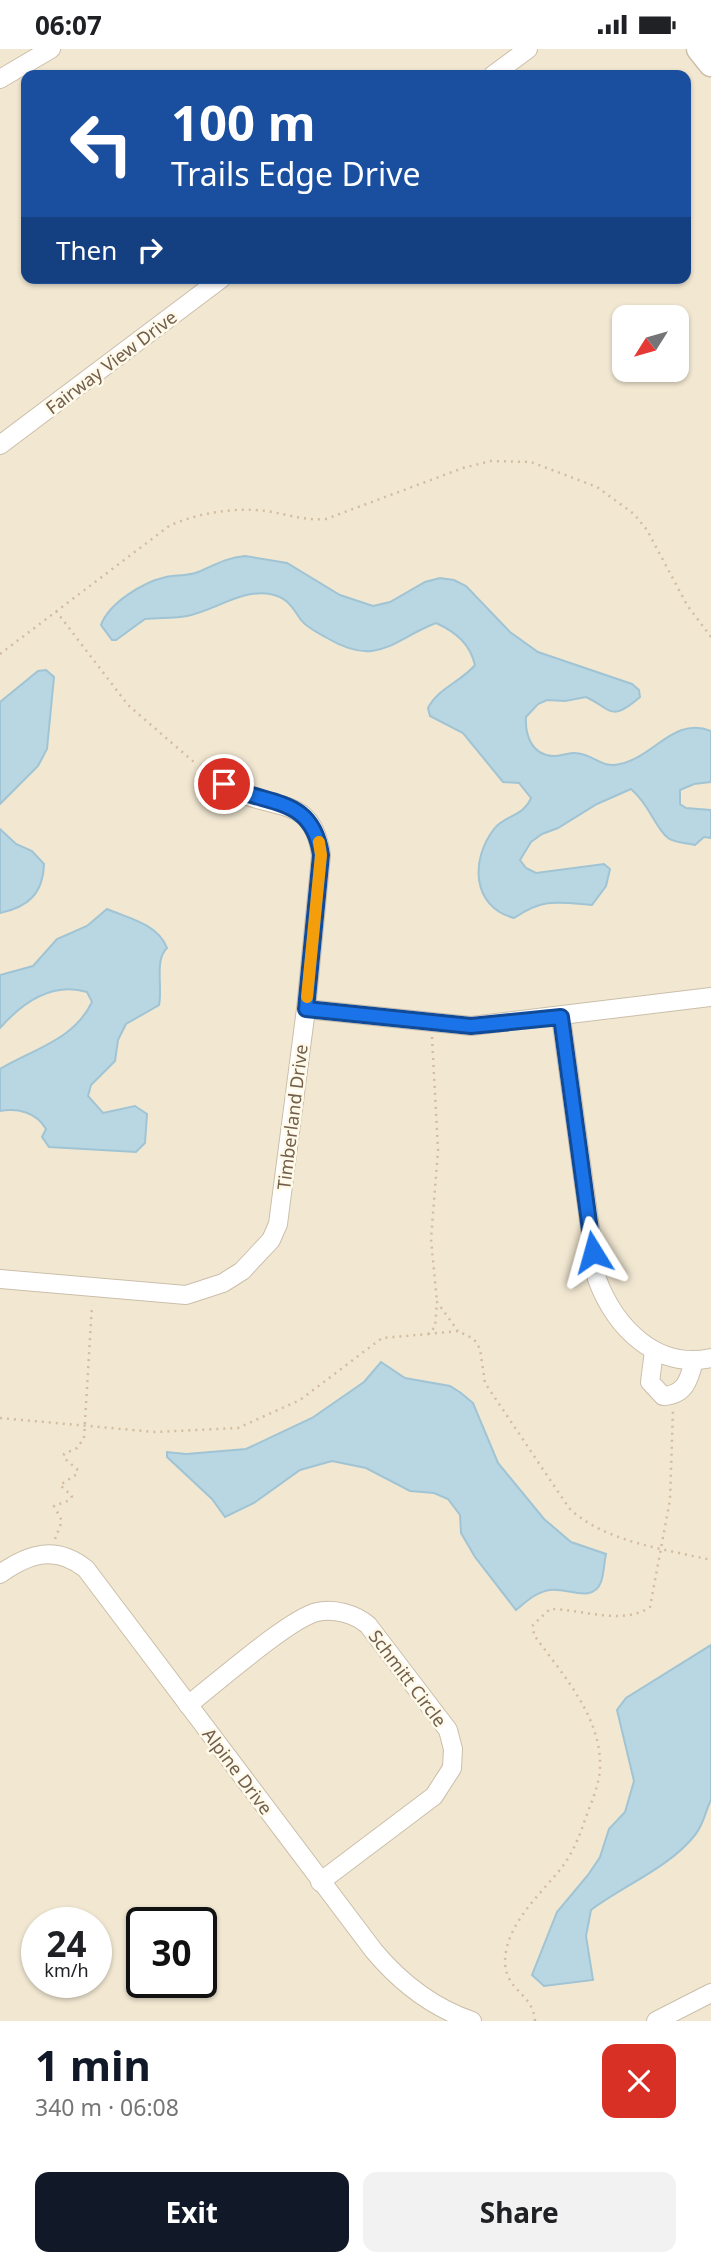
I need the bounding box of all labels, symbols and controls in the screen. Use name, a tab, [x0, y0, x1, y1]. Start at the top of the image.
text: 06:07	[35, 7, 102, 43]
text: 100 m	[171, 89, 316, 155]
icon: left	[56, 98, 147, 189]
text: Trails Edge Drive	[171, 152, 421, 195]
icon: right	[131, 231, 169, 269]
text: Then	[56, 232, 117, 268]
street label: Fairway View Drive	[41, 305, 181, 419]
north arrow	[612, 305, 690, 381]
map controls	[612, 305, 689, 382]
pin	[194, 754, 254, 814]
icon: arrive	[205, 765, 243, 803]
street label: Timberland Drive	[271, 1043, 313, 1191]
position arrow	[556, 1215, 630, 1289]
street label: Schmitt Circle	[364, 1625, 452, 1731]
street label: Alpine Drive	[198, 1723, 278, 1819]
speed limit sign: 30	[126, 1907, 217, 1998]
text: 24	[46, 1920, 87, 1967]
text: km/h	[44, 1958, 89, 1982]
text: 1 min	[35, 2036, 151, 2093]
button: close	[602, 2044, 676, 2118]
text: 340 m · 06:08	[35, 2091, 179, 2123]
button: Exit	[35, 2172, 349, 2252]
button: Share	[363, 2172, 676, 2252]

